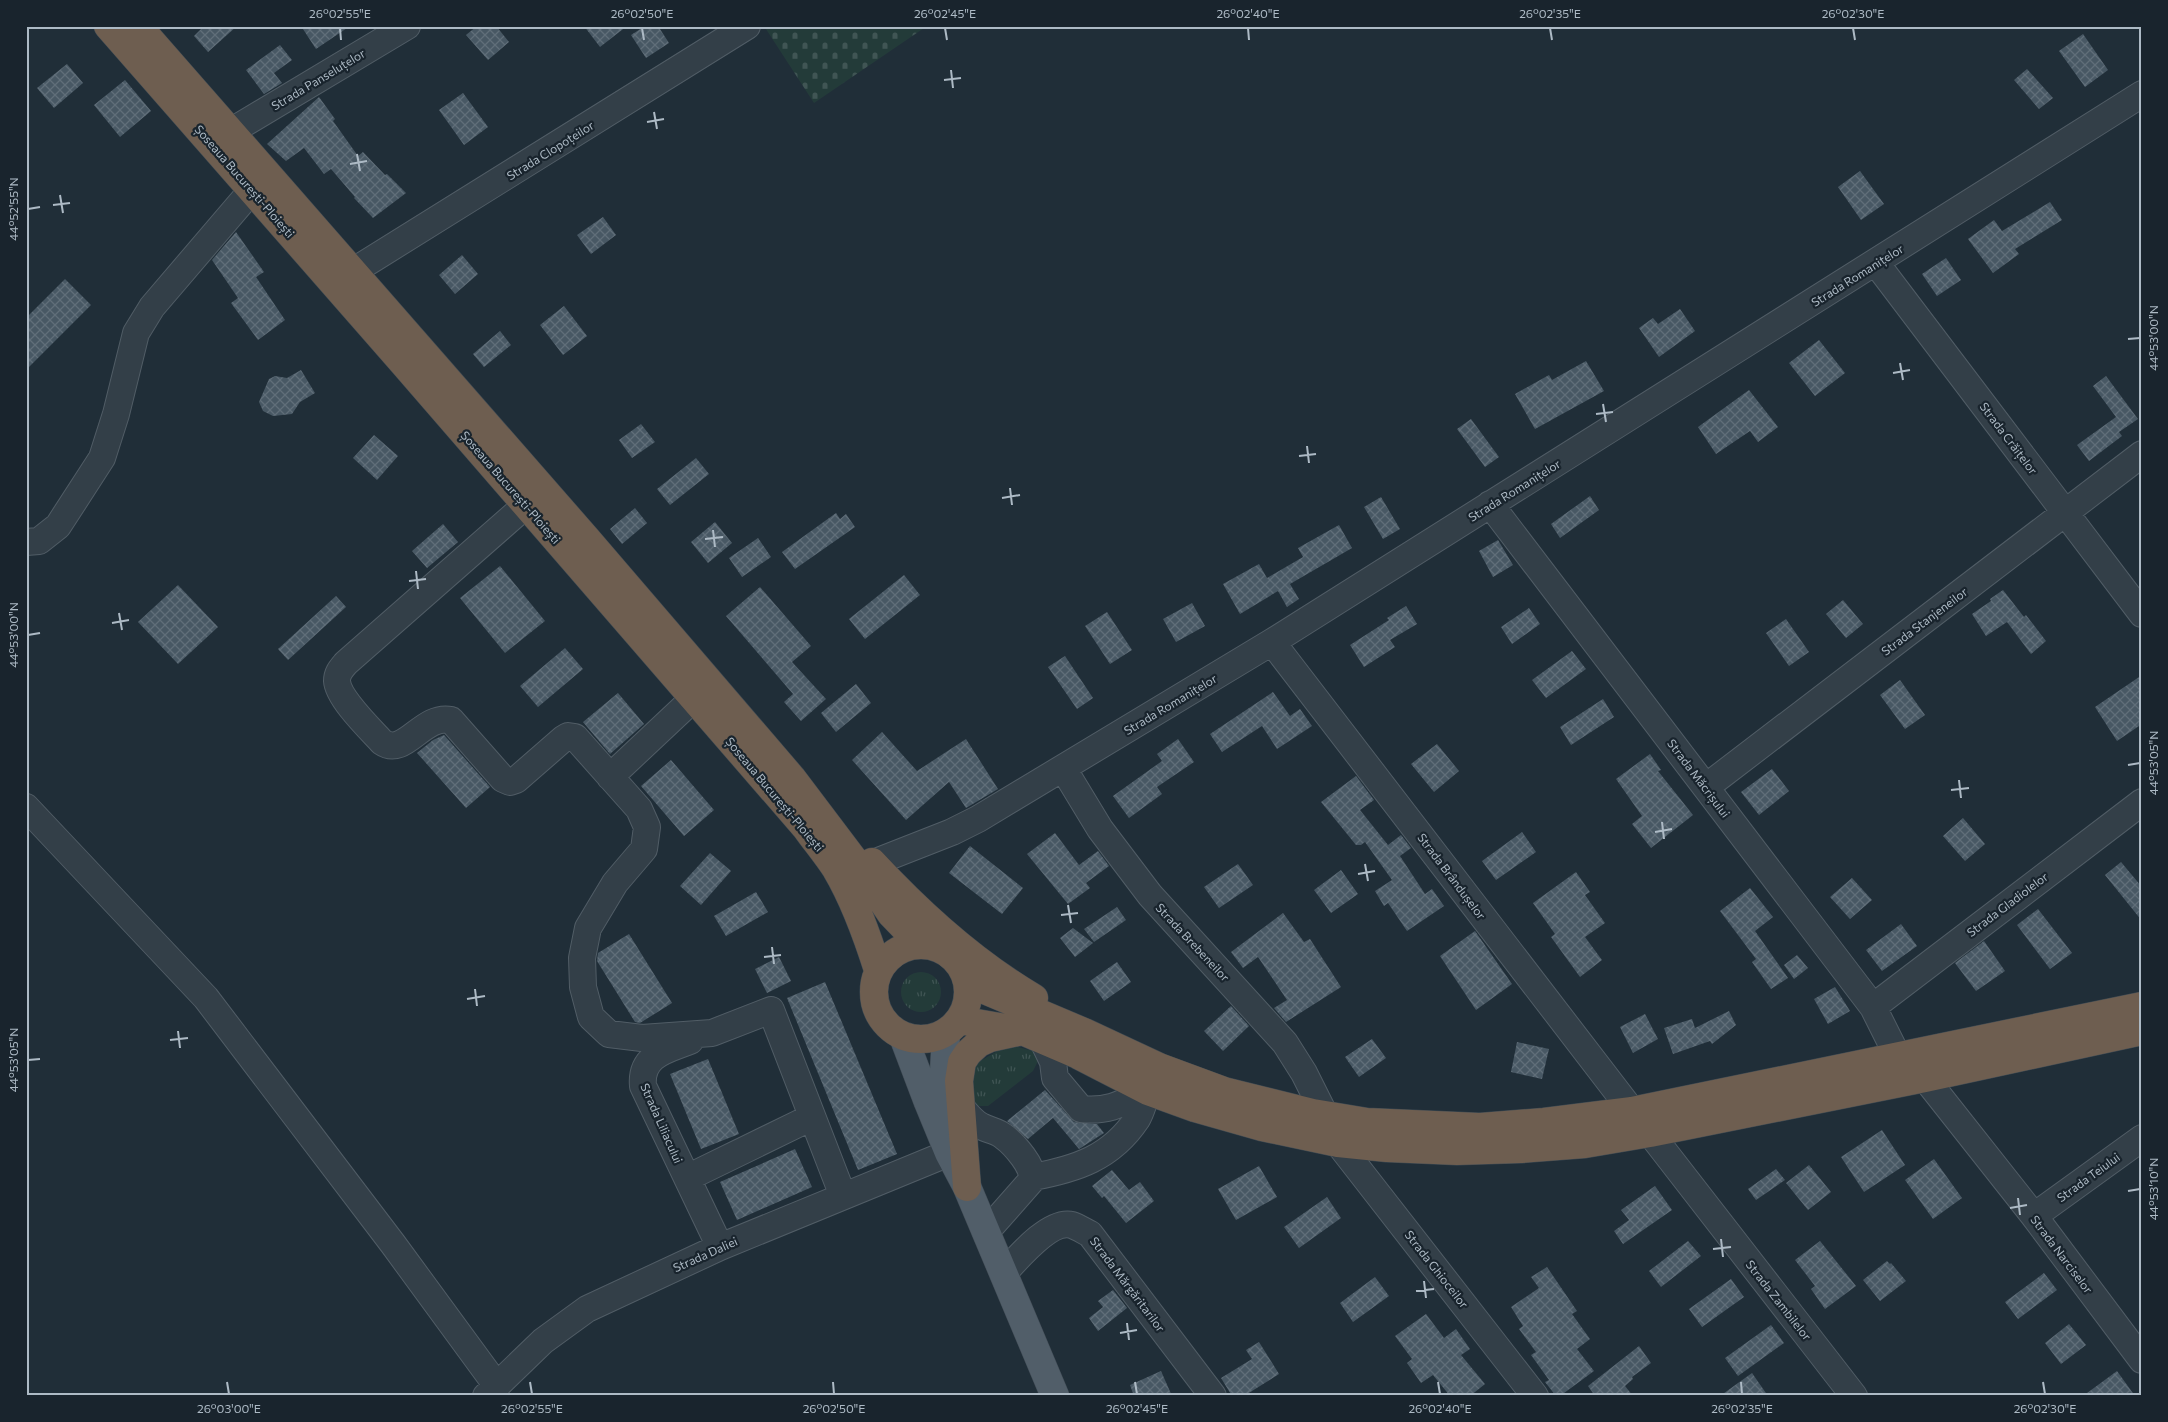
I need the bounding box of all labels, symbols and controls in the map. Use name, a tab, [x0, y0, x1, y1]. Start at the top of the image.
text: 26°02'55"E	[309, 6, 371, 20]
text: 26°02'50"E	[611, 6, 673, 20]
text: 26°02'45"E	[914, 6, 976, 20]
text: 26°02'40"E	[1216, 6, 1280, 20]
text: 26°02'35"E	[1519, 6, 1581, 20]
text: 26°02'30"E	[1822, 6, 1884, 20]
street label: Strada Panseluțelor	[269, 45, 368, 113]
street label: Strada Clopoțeilor	[504, 117, 597, 183]
street label: Șoseaua București-Ploiești	[192, 122, 298, 241]
text: 44°52'55"N	[6, 177, 20, 241]
street label: Strada Romanițelor	[1808, 241, 1906, 310]
text: 44°53'00"N	[2146, 305, 2160, 371]
street label: Strada Crăițelor	[1977, 399, 2041, 478]
street label: Șoseaua București-Ploiești	[458, 428, 564, 547]
street label: Strada Romanițelor	[1465, 456, 1563, 525]
street label: Strada Stanjeneilor	[1878, 584, 1970, 658]
text: 44°53'00"N	[6, 602, 20, 668]
street label: Strada Romanițelor	[1121, 671, 1220, 738]
text: 44°53'05"N	[2146, 731, 2160, 795]
street label: Șoseaua București-Ploiești	[722, 734, 827, 855]
street label: Strada Măcrișului	[1664, 736, 1733, 821]
street label: Strada Brândușelor	[1414, 830, 1489, 923]
street label: Strada Gladiolelor	[1964, 869, 2050, 939]
street label: Strada Brebeneilor	[1153, 900, 1233, 984]
text: 44°53'05"N	[6, 1028, 20, 1092]
street label: Strada Liliacului	[638, 1081, 686, 1165]
street label: Strada Teiului	[2054, 1150, 2122, 1204]
text: 44°53'10"N	[2146, 1158, 2160, 1220]
street label: Strada Narciselor	[2028, 1212, 2096, 1296]
street label: Strada Ghioceilor	[1402, 1227, 1472, 1311]
street label: Strada Daliei	[671, 1234, 739, 1274]
street label: Strada Mărgăritarilor	[1088, 1234, 1168, 1334]
street label: Strada Zambilelor	[1743, 1257, 1815, 1343]
text: 26°03'00"E	[197, 1401, 261, 1415]
text: 26°02'55"E	[501, 1401, 563, 1415]
text: 26°02'50"E	[803, 1401, 865, 1415]
text: 26°02'45"E	[1106, 1401, 1168, 1415]
text: 26°02'40"E	[1408, 1401, 1472, 1415]
text: 26°02'35"E	[1711, 1401, 1773, 1415]
text: 26°02'30"E	[2014, 1401, 2076, 1415]

